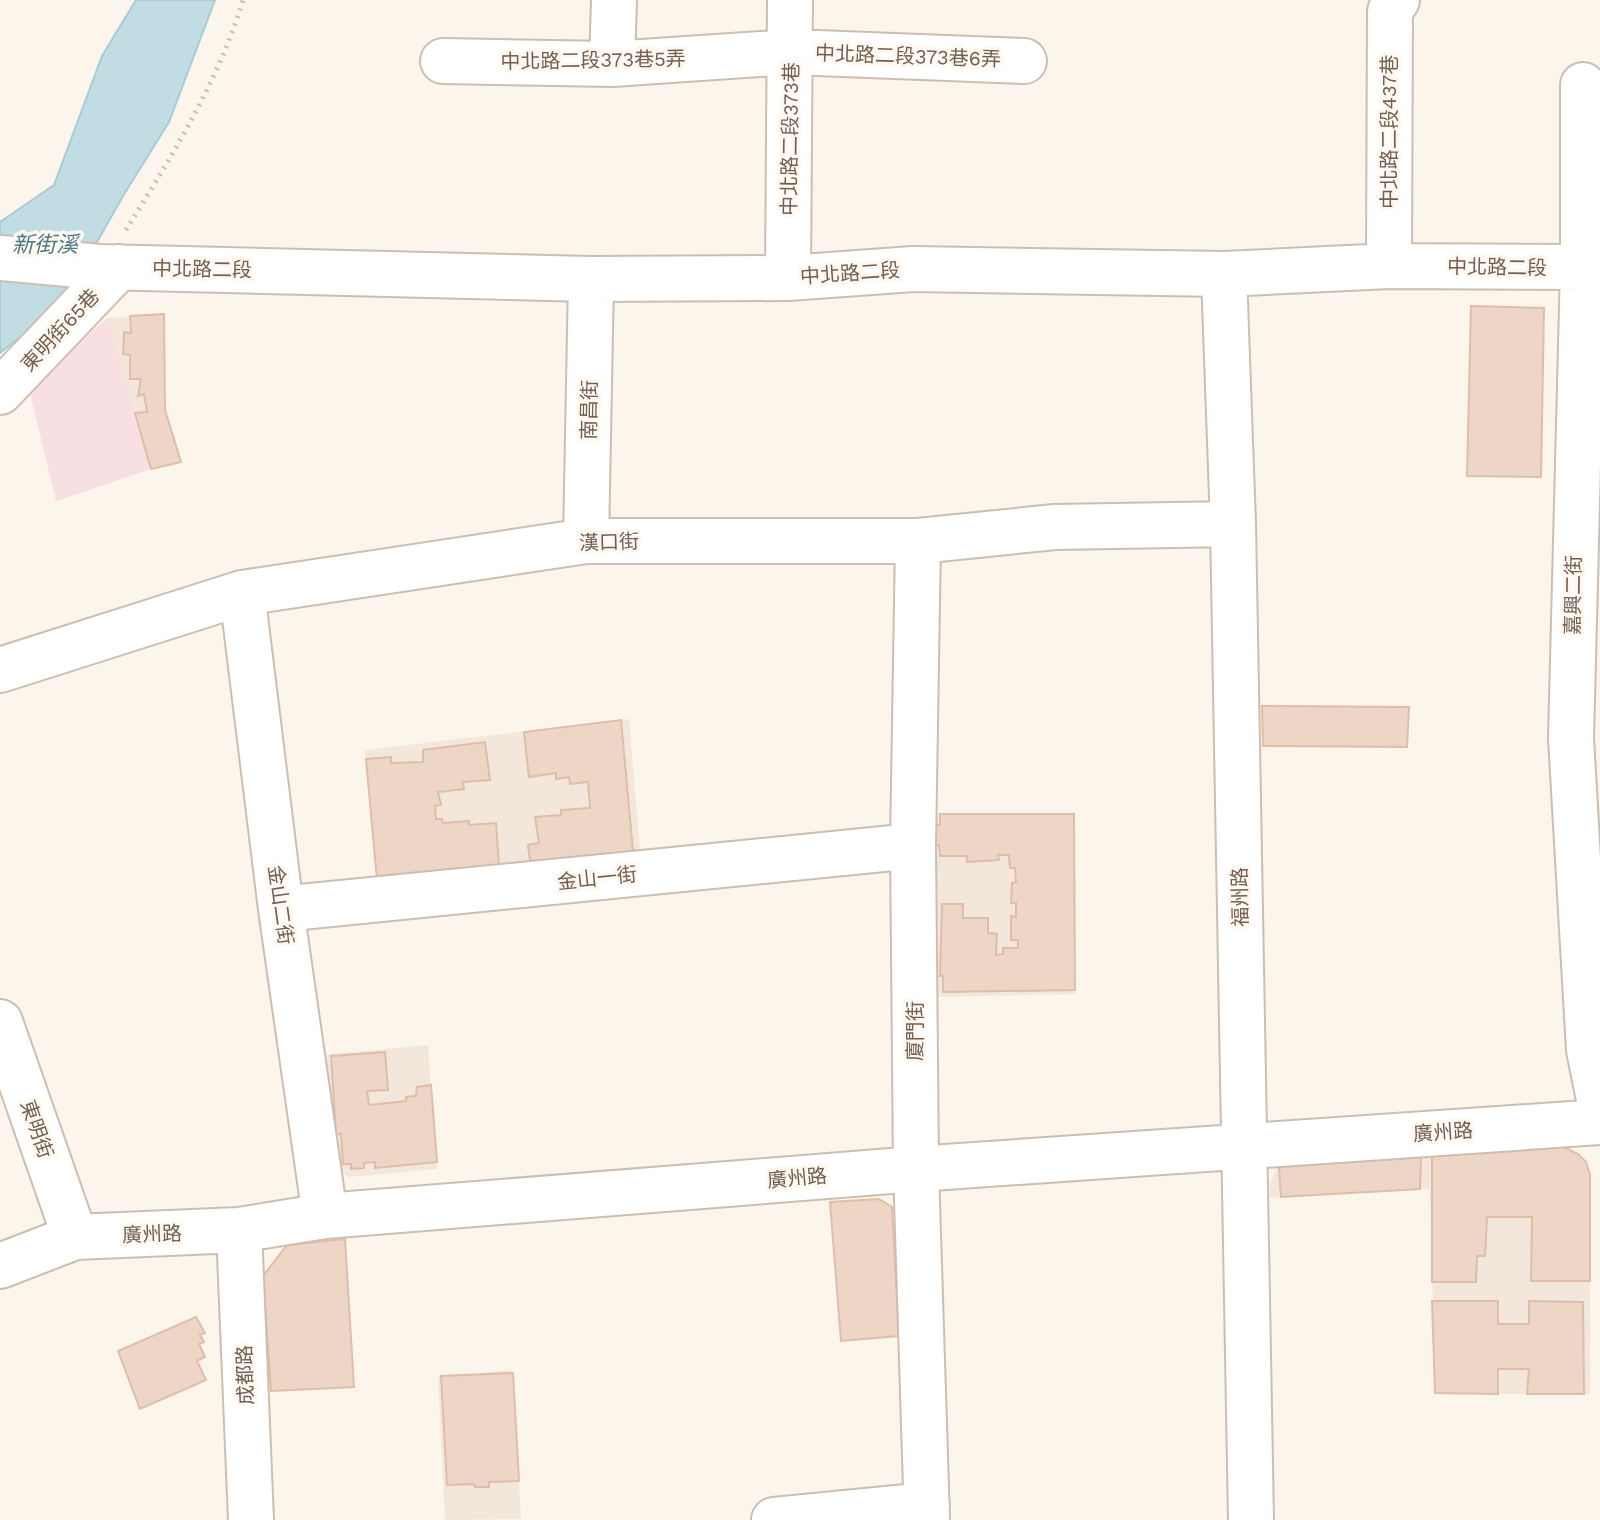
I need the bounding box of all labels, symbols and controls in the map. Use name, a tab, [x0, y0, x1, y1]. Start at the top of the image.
street label: 中北路二段373巷6弄	[815, 41, 1001, 71]
street label: 中北路二段373巷5弄	[500, 46, 686, 74]
street label: 中北路二段437巷	[1377, 55, 1401, 209]
street label: 中北路二段373巷	[777, 62, 803, 216]
water label: 新街溪	[12, 232, 81, 257]
street label: 中北路二段	[1447, 254, 1547, 280]
street label: 中北路二段	[152, 256, 252, 282]
street label: 中北路二段	[799, 258, 901, 288]
street label: 東明街65巷	[16, 284, 104, 376]
street label: 南昌街	[576, 380, 602, 440]
street label: 漢口街	[579, 529, 639, 555]
street label: 嘉興二街	[1560, 555, 1586, 635]
street label: 金山一街	[556, 862, 638, 894]
street label: 金山二街	[264, 864, 298, 946]
street label: 福州路	[1227, 867, 1253, 927]
street label: 廈門街	[903, 1001, 927, 1061]
street label: 東明街	[16, 1097, 58, 1161]
street label: 廣州路	[1412, 1118, 1474, 1146]
street label: 廣州路	[766, 1163, 828, 1193]
street label: 廣州路	[122, 1221, 182, 1247]
street label: 成都路	[232, 1345, 258, 1405]

